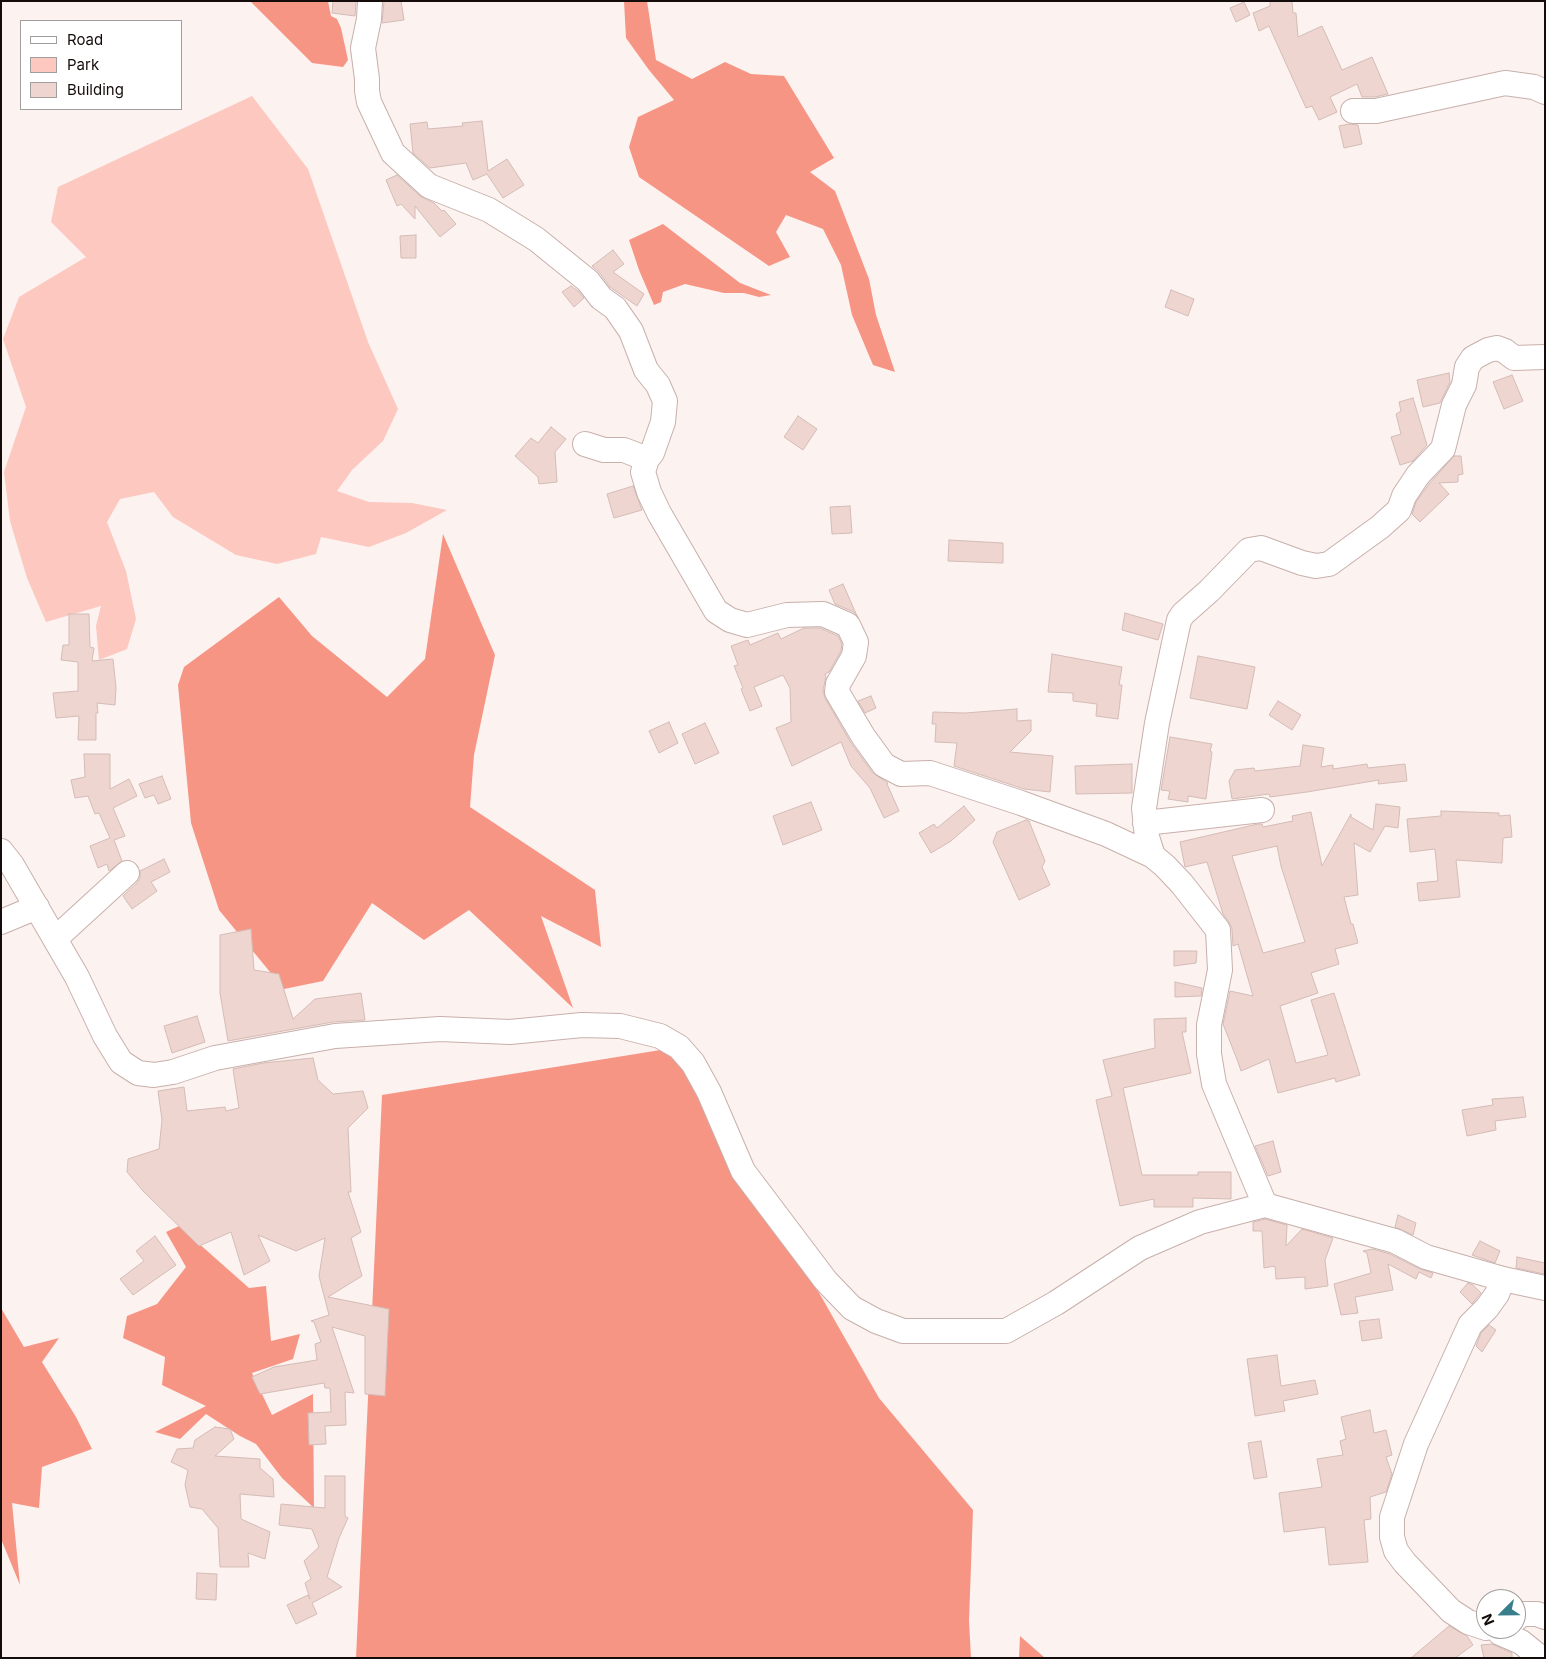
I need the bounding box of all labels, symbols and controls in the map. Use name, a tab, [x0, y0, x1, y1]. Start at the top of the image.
legend	[20, 20, 182, 110]
text: Road	[67, 30, 103, 49]
text: Park	[67, 55, 99, 74]
text: Building	[67, 80, 124, 99]
north arrow	[1476, 1589, 1526, 1639]
text: N	[1478, 1611, 1498, 1628]

